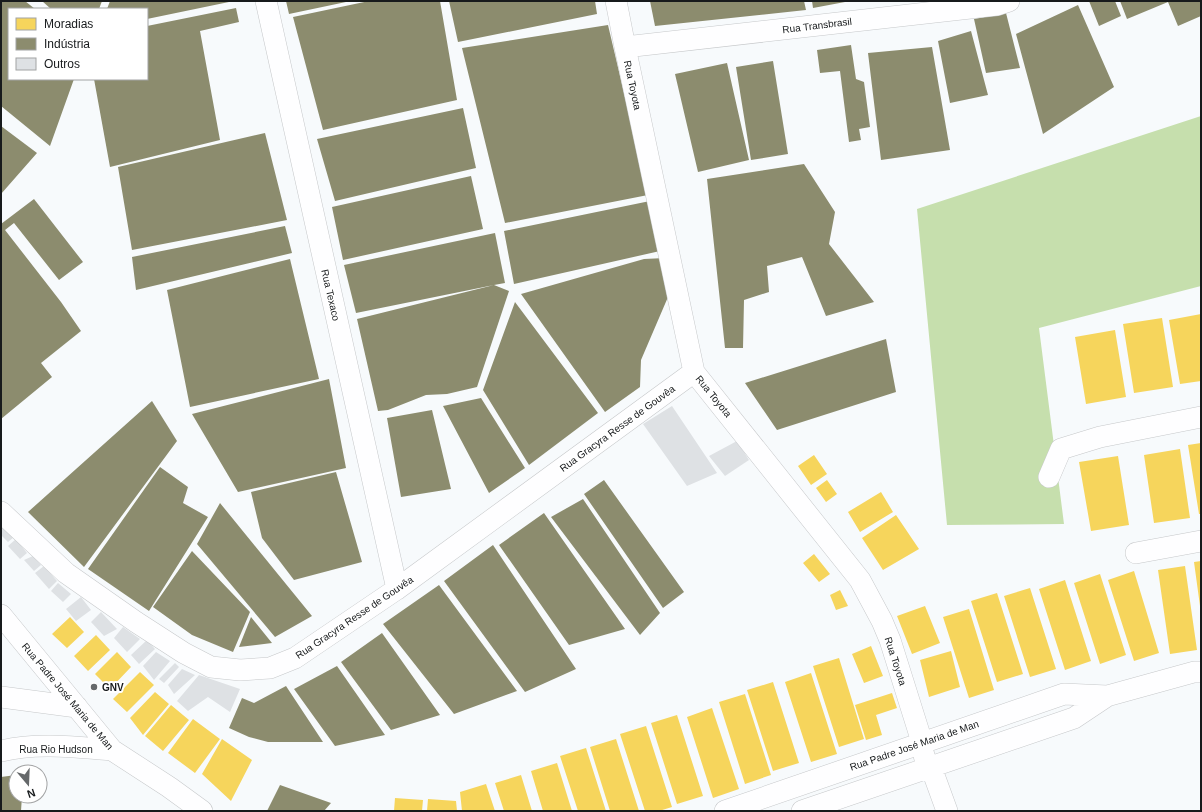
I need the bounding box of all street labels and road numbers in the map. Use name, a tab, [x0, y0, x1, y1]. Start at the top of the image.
street label: Rua Transbrasil	[782, 16, 852, 35]
street label: Rua Toyota	[622, 59, 643, 111]
street label: Rua Texaco	[319, 268, 342, 322]
street label: Rua Toyota	[693, 373, 734, 420]
street label: Rua Gracyra Resse de Gouvêa	[558, 383, 677, 474]
street label: Rua Gracyra Resse de Gouvêa	[293, 574, 416, 661]
street label: Rua Toyota	[883, 635, 909, 687]
street label: Rua Padre José Maria de Man	[20, 641, 115, 752]
street label: Rua Padre José Maria de Man	[848, 718, 980, 773]
street label: Rua Rio Hudson	[19, 744, 93, 755]

